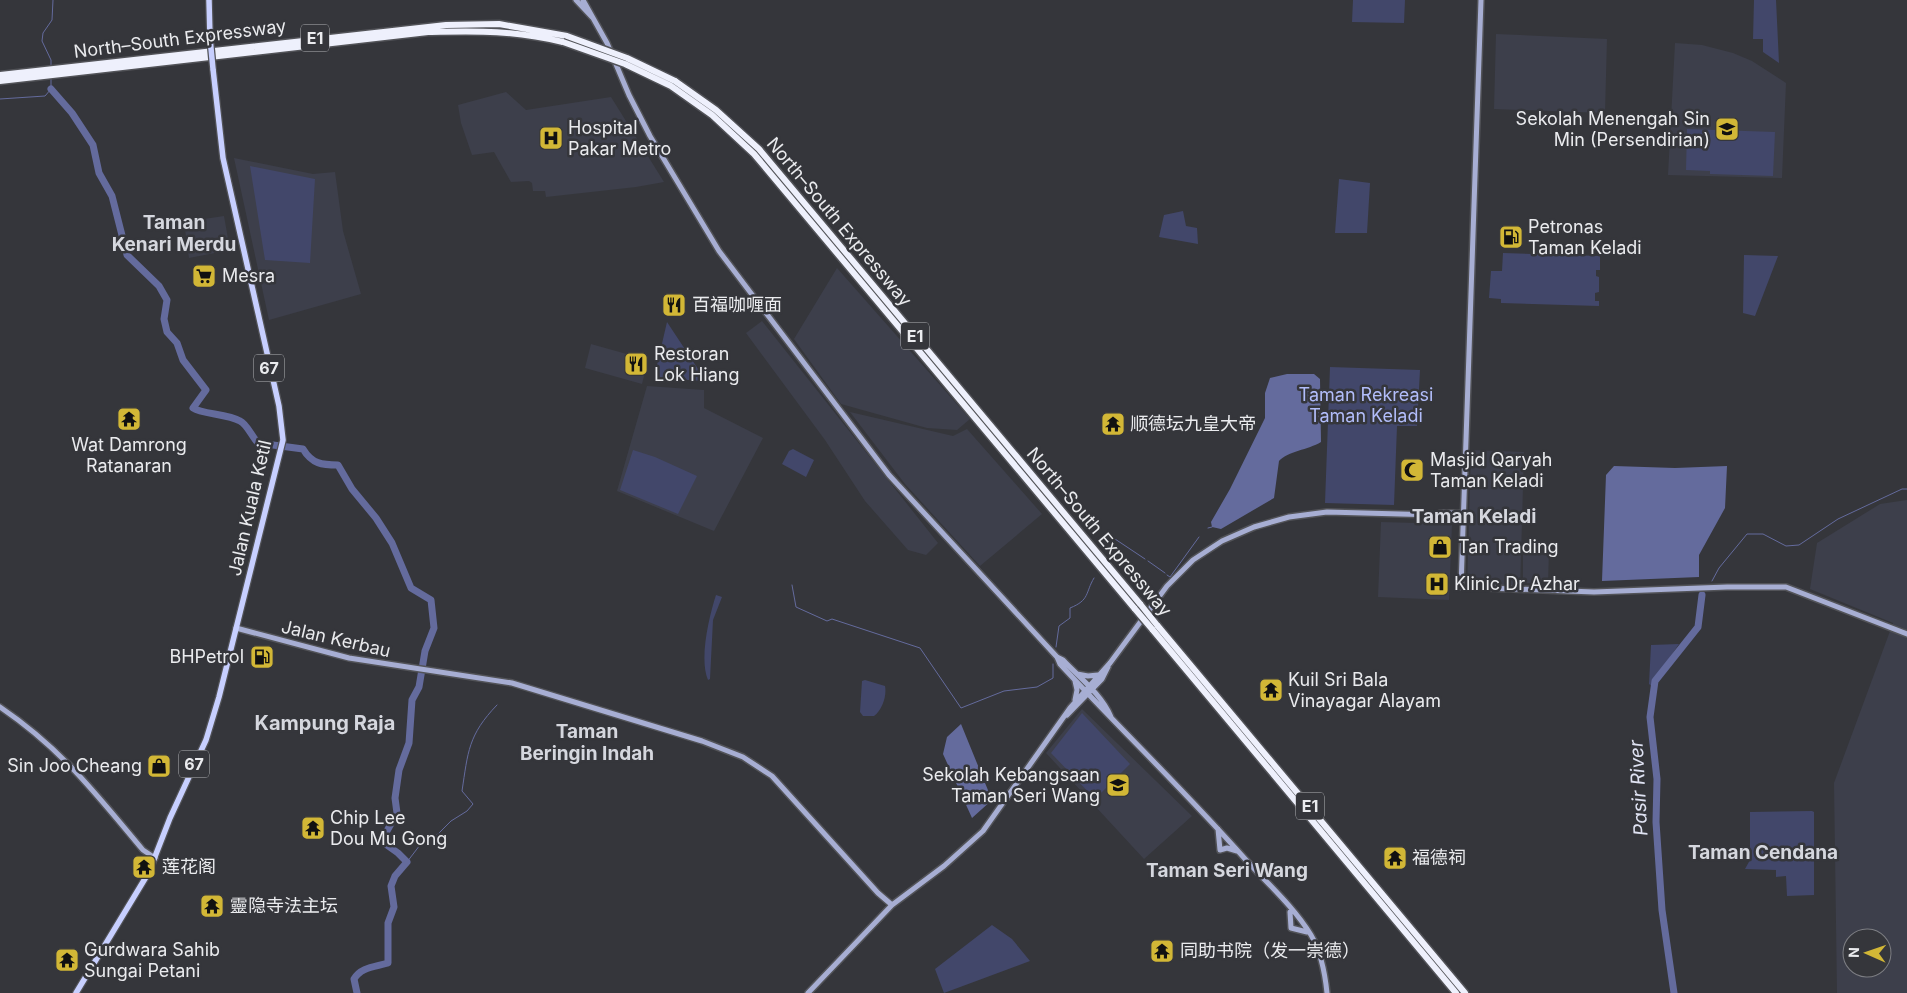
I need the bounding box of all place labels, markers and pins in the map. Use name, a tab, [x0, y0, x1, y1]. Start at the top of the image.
place label: Sekolah Menengah Sin Min (Persendirian)	[1516, 108, 1710, 150]
school or university icon: Sekolah Menengah Sin Min (Persendirian)	[1714, 116, 1740, 142]
place label: Hospital Pakar Metro	[568, 117, 671, 159]
hospital icon: Hospital Pakar Metro	[538, 125, 564, 151]
place label: Petronas Taman Keladi	[1528, 216, 1642, 258]
fuel station icon: Petronas Taman Keladi	[1498, 224, 1524, 250]
supermarket icon: Mesra	[191, 263, 217, 289]
place label: Mesra	[222, 265, 275, 286]
restaurant icon: 百福咖喱面	[661, 292, 687, 318]
place label: 百福咖喱面	[692, 294, 782, 315]
place label: Restoran Lok Hiang	[654, 343, 739, 385]
restaurant icon: Restoran Lok Hiang	[623, 351, 649, 377]
temple icon: Wat Damrong Ratanaran	[116, 406, 142, 432]
temple icon: 顺德坛九皇大帝	[1100, 411, 1126, 437]
place label: 顺德坛九皇大帝	[1130, 413, 1256, 434]
place label: Wat Damrong Ratanaran	[71, 434, 187, 476]
place label: Masjid Qaryah Taman Keladi	[1430, 449, 1552, 491]
mosque icon: Masjid Qaryah Taman Keladi	[1399, 457, 1425, 483]
shop icon: Tan Trading	[1427, 534, 1453, 560]
place label: Tan Trading	[1458, 536, 1559, 557]
hospital icon: Klinic Dr Azhar	[1424, 571, 1450, 597]
place label: Klinic Dr Azhar	[1454, 573, 1580, 594]
fuel station icon: BHPetrol	[249, 644, 275, 670]
place label: BHPetrol	[169, 646, 244, 667]
place label: Kuil Sri Bala Vinayagar Alayam	[1288, 669, 1441, 711]
temple icon: Kuil Sri Bala Vinayagar Alayam	[1258, 677, 1284, 703]
shop icon: Sin Joo Cheang	[146, 753, 172, 779]
place label: Sin Joo Cheang	[7, 755, 142, 776]
place label: Sekolah Kebangsaan Taman Seri Wang	[922, 764, 1100, 806]
school or university icon: Sekolah Kebangsaan Taman Seri Wang	[1105, 772, 1131, 798]
place label: Chip Lee Dou Mu Gong	[330, 807, 447, 849]
temple icon: Chip Lee Dou Mu Gong	[300, 815, 326, 841]
temple icon: 福德祠	[1382, 845, 1408, 871]
place label: 福德祠	[1412, 847, 1466, 868]
temple icon: 莲花阁	[131, 854, 157, 880]
place label: 莲花阁	[162, 856, 216, 877]
temple icon: 靈隐寺法主坛	[199, 893, 225, 919]
place label: 靈隐寺法主坛	[230, 895, 338, 916]
temple icon: 同助书院（发一崇德）	[1149, 938, 1175, 964]
place label: Gurdwara Sahib Sungai Petani	[84, 939, 220, 981]
place label: 同助书院（发一崇德）	[1180, 940, 1360, 961]
temple icon: Gurdwara Sahib Sungai Petani	[54, 947, 80, 973]

